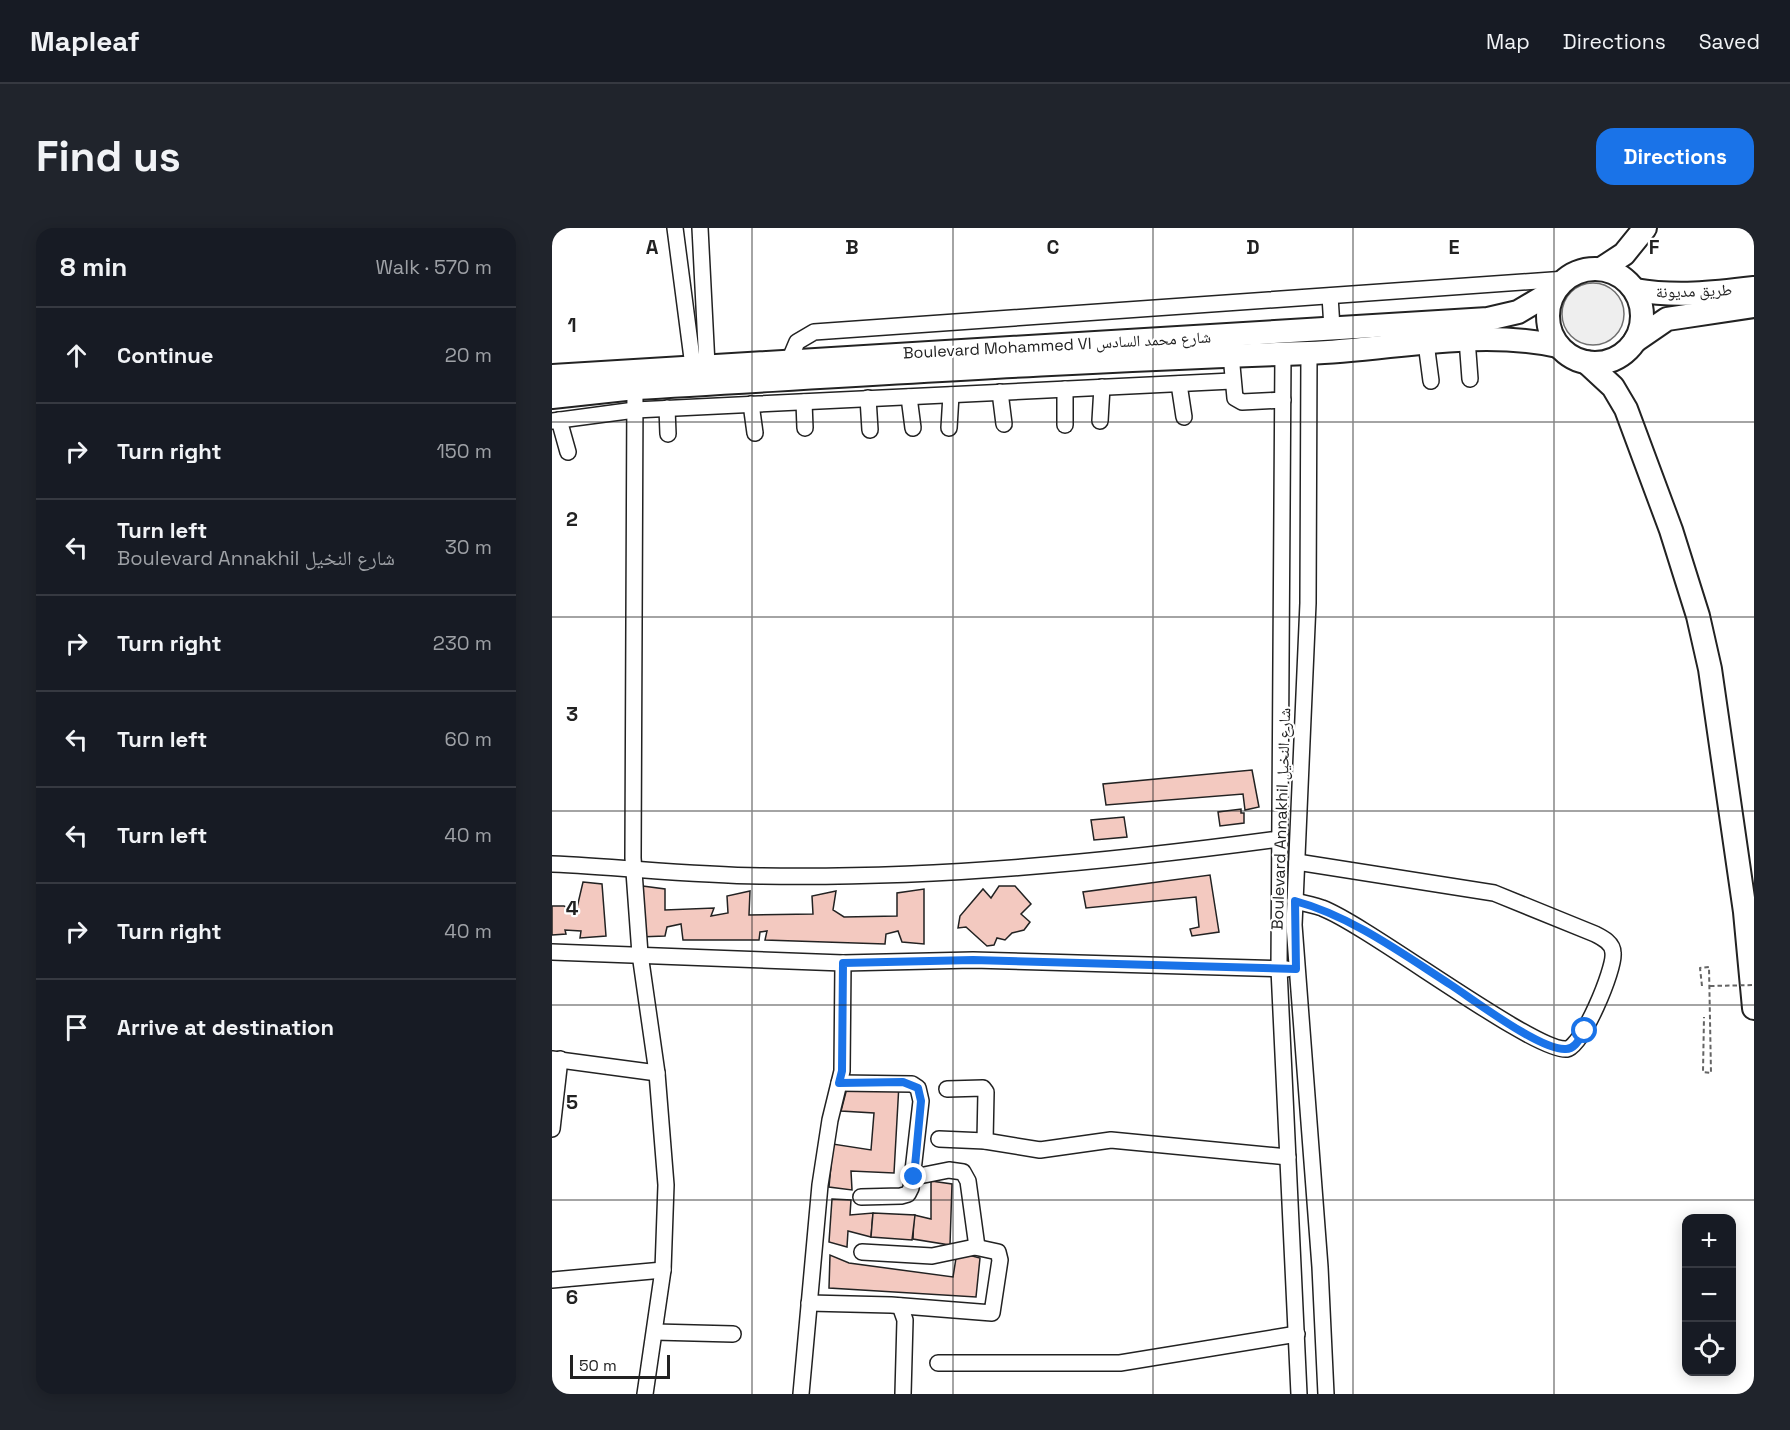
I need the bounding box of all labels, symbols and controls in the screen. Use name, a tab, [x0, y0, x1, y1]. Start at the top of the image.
text: Mapleaf	[30, 23, 140, 59]
text: Map	[1486, 28, 1530, 55]
text: Directions	[1563, 28, 1666, 55]
text: Saved	[1699, 28, 1760, 55]
button: Directions	[1596, 128, 1754, 185]
text: Find us	[36, 130, 181, 183]
text: A	[646, 234, 659, 260]
text: B	[845, 234, 859, 260]
text: C	[1047, 234, 1060, 260]
text: D	[1246, 234, 1260, 260]
text: E	[1448, 234, 1460, 260]
text: F	[1649, 234, 1660, 260]
text: 8 min	[60, 250, 127, 284]
text: Walk · 570 m	[375, 254, 492, 280]
street label: طريق مديونة	[1655, 279, 1733, 303]
text: 1	[567, 312, 577, 338]
street label: Boulevard Mohammed VI شارع محمد السادس	[902, 326, 1212, 364]
icon: ahead	[60, 339, 93, 372]
text: Continue	[117, 341, 213, 369]
text: 20 m	[445, 342, 492, 368]
icon: right	[60, 435, 93, 468]
text: Turn right	[117, 437, 222, 465]
text: 150 m	[437, 438, 492, 464]
text: 2	[566, 506, 578, 532]
text: Turn left	[117, 516, 207, 544]
icon: left	[60, 531, 93, 564]
text: 30 m	[445, 534, 492, 560]
text: Boulevard Annakhil شارع النخيل	[117, 545, 395, 571]
icon: right	[60, 627, 93, 660]
text: Turn right	[117, 629, 222, 657]
text: 230 m	[433, 630, 492, 656]
text: 3	[566, 701, 578, 727]
street label: Boulevard Annakhil شارع النخيل	[1267, 708, 1295, 930]
icon: left	[60, 723, 93, 756]
text: Turn left	[117, 725, 207, 753]
text: 60 m	[445, 726, 492, 752]
icon: left	[60, 819, 93, 852]
text: Turn left	[117, 821, 207, 849]
text: 40 m	[444, 822, 492, 848]
text: 4	[566, 895, 579, 921]
icon: right	[60, 915, 93, 948]
text: Turn right	[117, 917, 222, 945]
text: 40 m	[444, 918, 492, 944]
icon: arrive	[60, 1011, 93, 1044]
text: Arrive at destination	[117, 1013, 334, 1041]
route start	[1571, 1017, 1597, 1043]
text: 5	[566, 1089, 578, 1115]
route end	[900, 1163, 926, 1189]
map controls	[1682, 1214, 1736, 1376]
button: +	[1682, 1214, 1736, 1268]
button: −	[1682, 1268, 1736, 1322]
text: 6	[566, 1284, 578, 1310]
button: locate	[1682, 1322, 1736, 1376]
scale bar	[570, 1352, 670, 1380]
text: 50 m	[579, 1355, 617, 1376]

